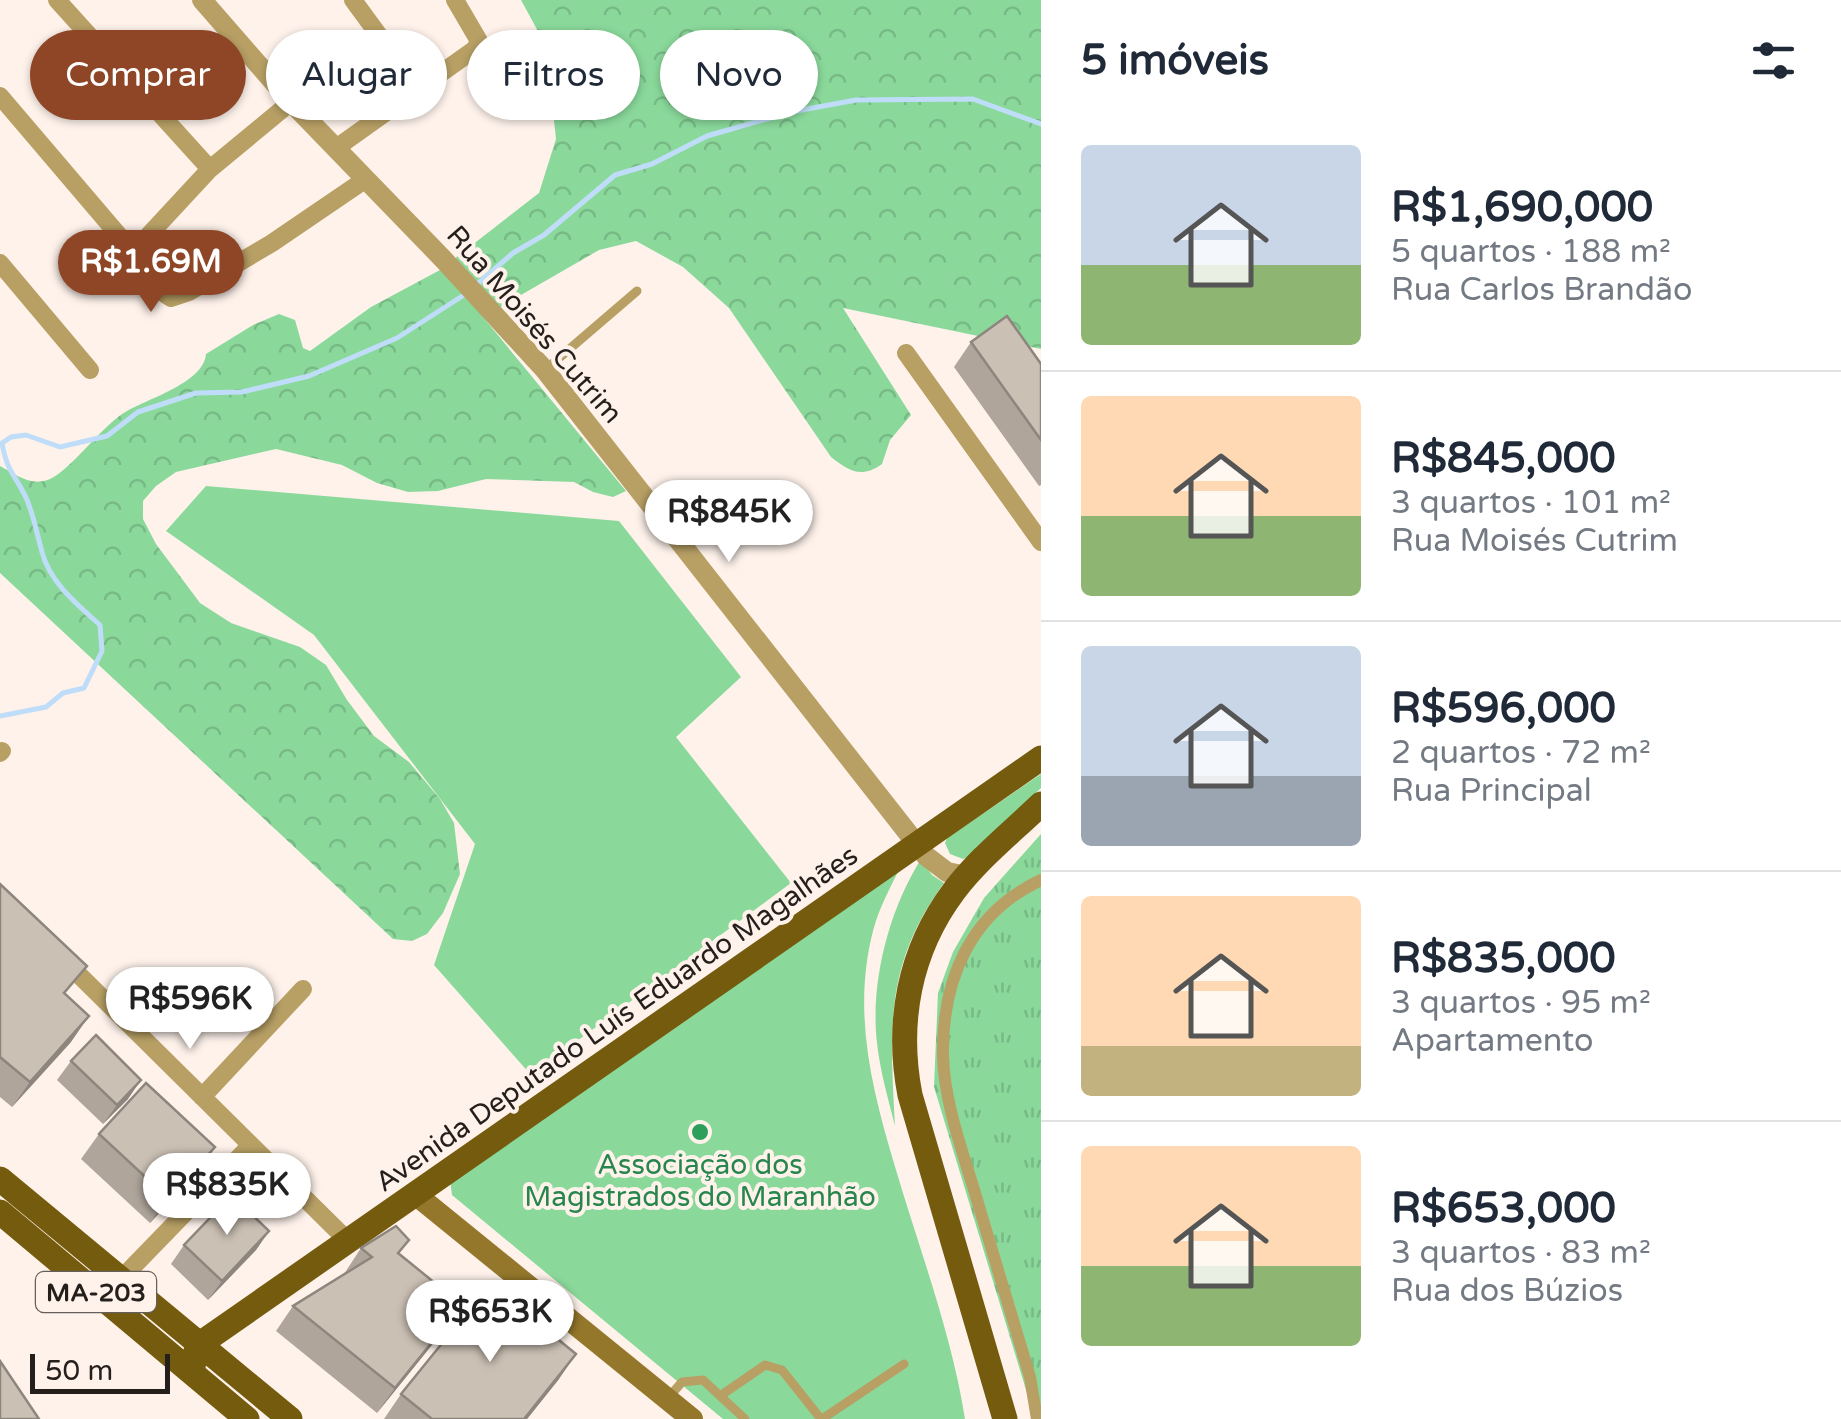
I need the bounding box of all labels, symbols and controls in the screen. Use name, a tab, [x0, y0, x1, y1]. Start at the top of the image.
chip: Comprar	[30, 30, 246, 120]
chip: Alugar	[266, 30, 447, 120]
chip: Filtros	[467, 30, 640, 120]
chip: Novo	[660, 30, 818, 120]
icon: filters	[1746, 33, 1801, 88]
text: 5 imóveis	[1081, 35, 1269, 86]
text: R$1,690,000	[1391, 182, 1653, 233]
icon: home	[1161, 185, 1281, 305]
street label: Rua Moisés Cutrim	[439, 219, 629, 431]
pin: R$1.69M	[59, 230, 243, 315]
text: 5 quartos · 188 m²	[1391, 233, 1671, 271]
text: R$1.69M	[80, 243, 222, 281]
text: Rua Carlos Brandão	[1391, 271, 1692, 309]
text: R$845,000	[1391, 433, 1616, 484]
icon: home	[1161, 436, 1281, 556]
pin: R$845K	[648, 480, 810, 565]
text: 3 quartos · 101 m²	[1391, 484, 1671, 522]
text: R$845K	[667, 493, 791, 531]
text: Rua Moisés Cutrim	[1391, 522, 1678, 560]
text: R$596,000	[1391, 683, 1616, 734]
icon: home	[1161, 686, 1281, 806]
text: 2 quartos · 72 m²	[1391, 734, 1651, 772]
text: Rua Principal	[1391, 772, 1592, 810]
street label: Avenida Deputado Luís Eduardo Magalhães	[369, 838, 864, 1199]
text: R$835,000	[1391, 933, 1616, 984]
icon: home	[1161, 936, 1281, 1056]
pin: R$596K	[109, 967, 271, 1052]
text: R$596K	[128, 980, 252, 1018]
text: 3 quartos · 95 m²	[1391, 984, 1651, 1022]
text: Apartamento	[1391, 1022, 1593, 1060]
marker: Associação dos Magistrados do Maranhão	[689, 1121, 711, 1143]
place label: Associação dos Magistrados do Maranhão	[524, 1148, 876, 1214]
pin: R$835K	[146, 1153, 308, 1238]
text: R$835K	[165, 1166, 289, 1204]
text: R$653,000	[1391, 1183, 1616, 1234]
icon: home	[1161, 1186, 1281, 1306]
text: 3 quartos · 83 m²	[1391, 1234, 1651, 1272]
road number: MA-203	[36, 1272, 156, 1312]
text: Rua dos Búzios	[1391, 1272, 1623, 1310]
pin: R$653K	[409, 1280, 571, 1365]
text: R$653K	[428, 1293, 552, 1331]
scale bar	[30, 1349, 170, 1394]
text: 50 m	[45, 1354, 113, 1388]

